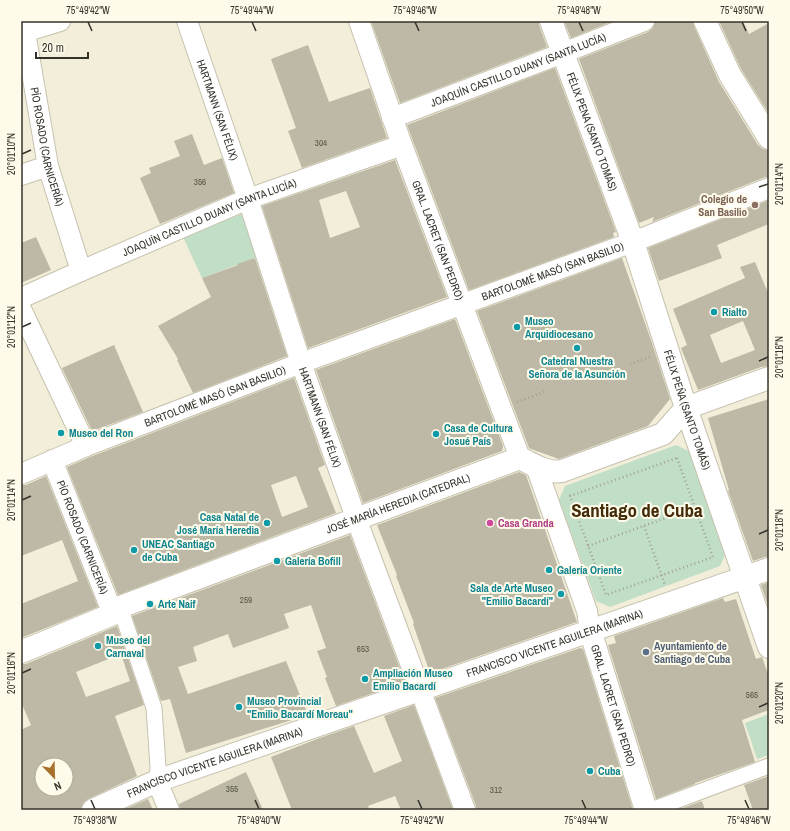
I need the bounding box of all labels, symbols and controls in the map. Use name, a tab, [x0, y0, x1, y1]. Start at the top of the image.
text: 75°49'42"W	[66, 4, 110, 17]
text: 75°49'44"W	[230, 4, 274, 17]
text: 75°49'46"W	[393, 4, 437, 17]
text: 75°49'48"W	[557, 4, 601, 17]
text: 75°49'50"W	[720, 4, 764, 17]
street label: JOAQUÍN CASTILLO DUANY (SANTA LUCÍA)	[428, 30, 608, 110]
scale bar	[36, 34, 88, 60]
text: 20 m	[42, 40, 64, 56]
street label: HARTMANN (SAN FÉLIX)	[194, 58, 241, 162]
street label: FÉLIX PENA (SANTO TOMÁS)	[564, 70, 620, 193]
street label: PÍO ROSADO (CARNICERÍA)	[28, 86, 67, 208]
text: 20°01'10"N	[5, 133, 18, 175]
house number: 304	[315, 137, 327, 149]
text: 20°01'14"N	[773, 163, 786, 205]
street label: JOAQUÍN CASTILLO DUANY (SANTA LUCÍA)	[120, 176, 298, 259]
house number: 356	[194, 176, 206, 188]
street label: GRAL. LACRET (SAN PEDRO)	[409, 178, 467, 302]
place label: Colegio de San Basilio	[698, 192, 747, 219]
marker: Colegio de San Basilio	[750, 200, 760, 210]
street label: BARTOLOMÉ MASÓ (SAN BASILIO)	[480, 239, 626, 304]
place label: Rialto	[722, 305, 748, 319]
text: 20°01'12"N	[5, 306, 18, 348]
marker: Rialto	[709, 307, 719, 317]
place label: Museo Arquidiocesano	[525, 314, 594, 341]
marker: Museo Arquidiocesano	[512, 322, 522, 332]
text: 20°01'16"N	[773, 336, 786, 378]
marker: Catedral Nuestra Señora de la Asunción	[572, 343, 582, 353]
street label: FÉLIX PEÑA (SANTO TOMÁS)	[661, 348, 714, 472]
place label: Catedral Nuestra Señora de la Asunción	[529, 354, 625, 381]
street label: BARTOLOMÉ MASÓ (SAN BASILIO)	[142, 363, 288, 430]
street label: HARTMANN (SAN FÉLIX)	[296, 365, 345, 469]
place label: Casa de Cultura Josué País	[444, 421, 513, 448]
place label: Museo del Ron	[69, 426, 133, 440]
marker: Museo del Ron	[56, 428, 66, 438]
marker: Casa de Cultura Josué País	[431, 429, 441, 439]
street label: JOSÉ MARÍA HEREDIA (CATEDRAL)	[324, 470, 472, 537]
street label: PÍO ROSADO (CARNICERÍA)	[54, 478, 111, 596]
text: 20°01'14"N	[5, 479, 18, 521]
district label: Santiago de Cuba	[571, 497, 703, 523]
text: 20°01'18"N	[773, 509, 786, 551]
place label: Casa Natal de José María Heredia	[177, 510, 259, 537]
place label: Casa Granda	[498, 516, 554, 530]
marker: Casa Natal de José María Heredia	[262, 518, 272, 528]
marker: Casa Granda	[485, 518, 495, 528]
place label: UNEAC Santiago de Cuba	[142, 537, 215, 564]
marker: UNEAC Santiago de Cuba	[129, 545, 139, 555]
place label: Galería Bofill	[285, 554, 341, 568]
marker: Galería Bofill	[272, 556, 282, 566]
place label: Galería Oriente	[557, 563, 622, 577]
marker: Galería Oriente	[544, 565, 554, 575]
place label: Sala de Arte Museo "Emilio Bacardí"	[470, 581, 553, 608]
marker: Sala de Arte Museo "Emilio Bacardí"	[556, 589, 566, 599]
house number: 259	[240, 594, 252, 606]
place label: Arte Naif	[158, 597, 196, 611]
marker: Arte Naif	[145, 599, 155, 609]
street label: FRANCISCO VICENTE AGUILERA (MARINA)	[465, 606, 645, 680]
place label: Museo del Carnaval	[106, 633, 150, 660]
place label: Ayuntamiento de Santiago de Cuba	[654, 639, 730, 666]
marker: Museo del Carnaval	[93, 641, 103, 651]
house number: 653	[357, 643, 369, 655]
street label: GRAL. LACRET (SAN PEDRO)	[588, 643, 639, 768]
marker: Ayuntamiento de Santiago de Cuba	[641, 647, 651, 657]
text: 20°01'16"N	[5, 652, 18, 694]
place label: Ampliación Museo Emilio Bacardí	[373, 666, 453, 693]
marker: Ampliación Museo Emilio Bacardí	[360, 674, 370, 684]
text: 20°01'20"N	[773, 682, 786, 724]
house number: 565	[746, 689, 758, 701]
place label: Museo Provincial "Emilio Bacardí Moreau"	[247, 694, 353, 721]
marker: Museo Provincial "Emilio Bacardí Moreau"	[234, 702, 244, 712]
street label: FRANCISCO VICENTE AGUILERA (MARINA)	[125, 724, 304, 801]
north arrow	[34, 757, 74, 797]
place label: Cuba	[598, 764, 621, 778]
marker: Cuba	[585, 766, 595, 776]
text: N	[52, 778, 64, 794]
house number: 355	[226, 783, 238, 795]
house number: 312	[490, 784, 502, 796]
text: 75°49'38"W	[73, 814, 117, 827]
text: 75°49'40"W	[237, 814, 281, 827]
text: 75°49'42"W	[400, 814, 444, 827]
text: 75°49'44"W	[564, 814, 608, 827]
text: 75°49'46"W	[727, 814, 771, 827]

